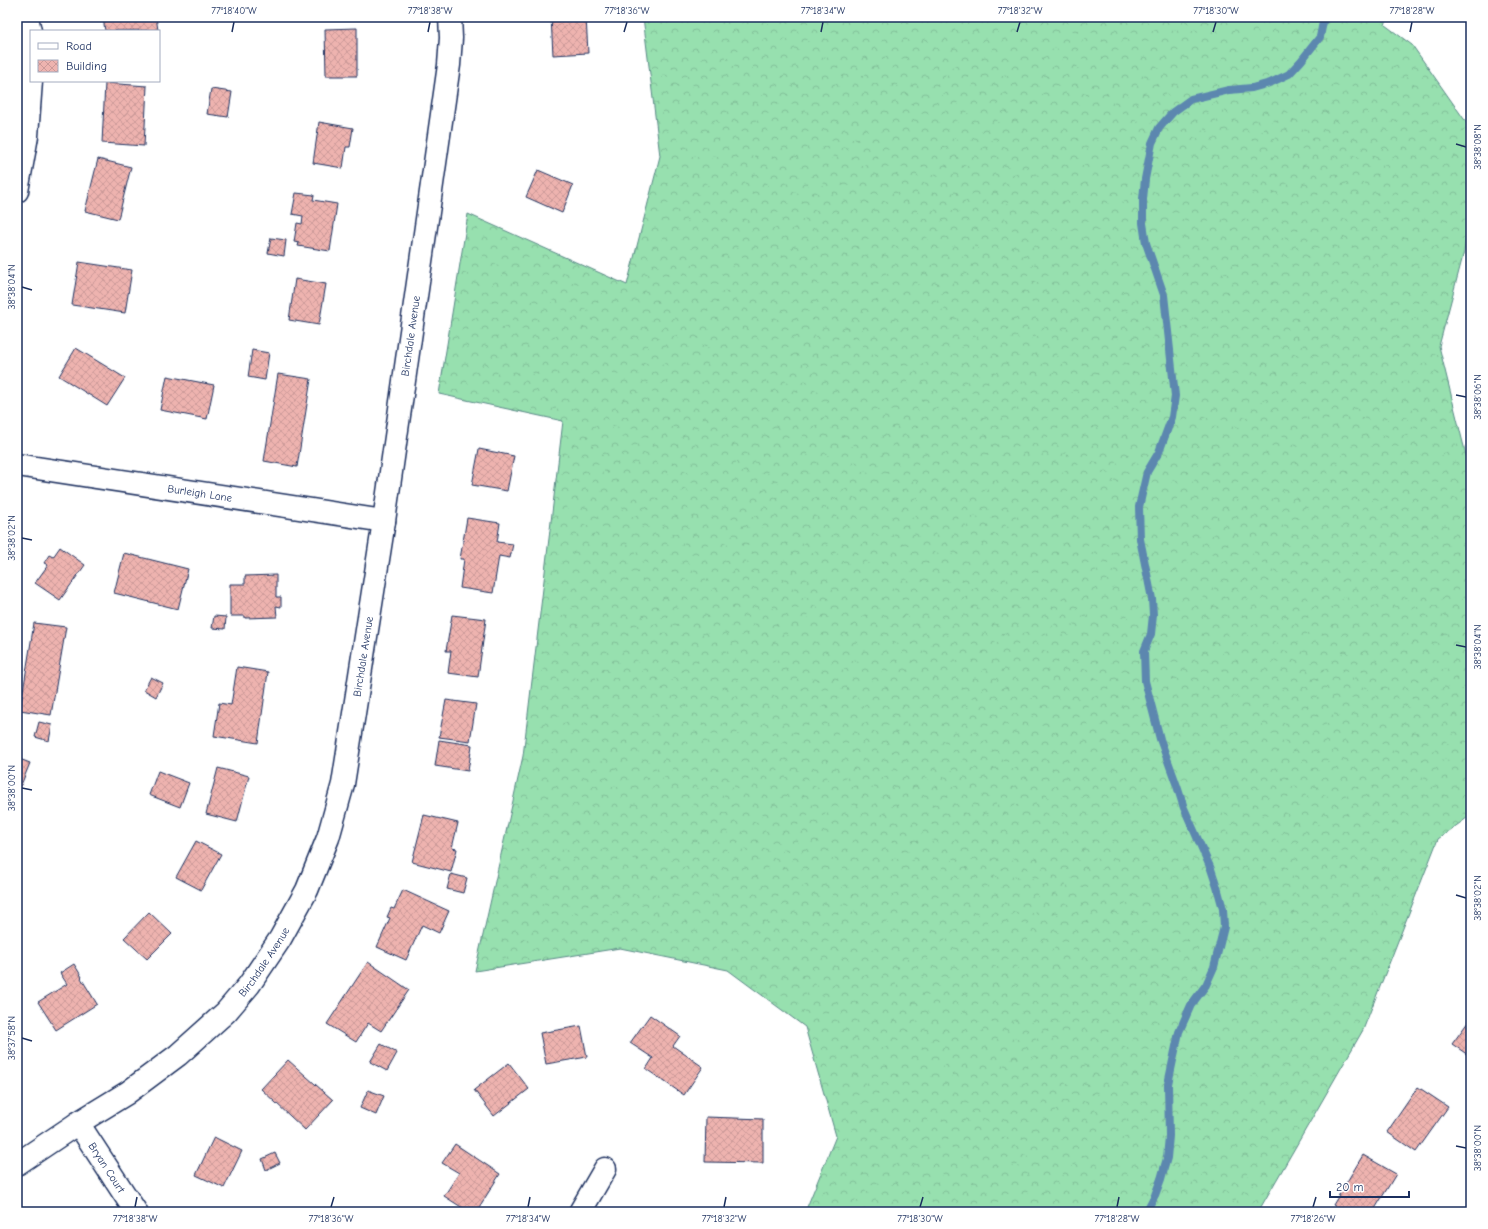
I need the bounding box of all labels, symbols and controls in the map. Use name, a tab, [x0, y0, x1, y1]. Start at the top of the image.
text: 77°18'40"W	[211, 5, 257, 17]
text: 77°18'38"W	[408, 5, 453, 17]
text: 77°18'36"W	[605, 5, 650, 17]
text: 77°18'34"W	[801, 5, 845, 17]
text: 77°18'32"W	[998, 5, 1043, 17]
text: 77°18'30"W	[1193, 5, 1239, 17]
text: 77°18'28"W	[1390, 5, 1435, 17]
legend	[30, 30, 160, 82]
text: Road	[66, 39, 92, 53]
text: Building	[66, 59, 107, 73]
text: 38°38'08"N	[1472, 124, 1484, 170]
text: 38°38'04"N	[6, 264, 18, 310]
street label: Birchdale Avenue	[398, 294, 423, 377]
text: 38°38'06"N	[1472, 374, 1484, 420]
street label: Burleigh Lane	[167, 482, 234, 504]
text: 38°38'02"N	[6, 515, 18, 561]
street label: Birchdale Avenue	[350, 615, 376, 698]
text: 38°38'04"N	[1472, 624, 1484, 670]
text: 38°38'00"N	[6, 765, 18, 811]
text: 38°38'02"N	[1472, 875, 1484, 921]
street label: Birchdale Avenue	[236, 924, 292, 999]
text: 38°37'58"N	[6, 1016, 18, 1060]
text: 38°38'00"N	[1472, 1125, 1484, 1171]
street label: Bryan Court	[86, 1140, 128, 1196]
scale bar	[1330, 1173, 1409, 1199]
text: 20 m	[1336, 1180, 1364, 1194]
text: 77°18'38"W	[113, 1213, 158, 1225]
text: 77°18'36"W	[309, 1213, 354, 1225]
text: 77°18'34"W	[506, 1213, 550, 1225]
text: 77°18'32"W	[702, 1213, 747, 1225]
text: 77°18'30"W	[897, 1213, 943, 1225]
text: 77°18'28"W	[1095, 1213, 1140, 1225]
text: 77°18'26"W	[1290, 1213, 1336, 1225]

